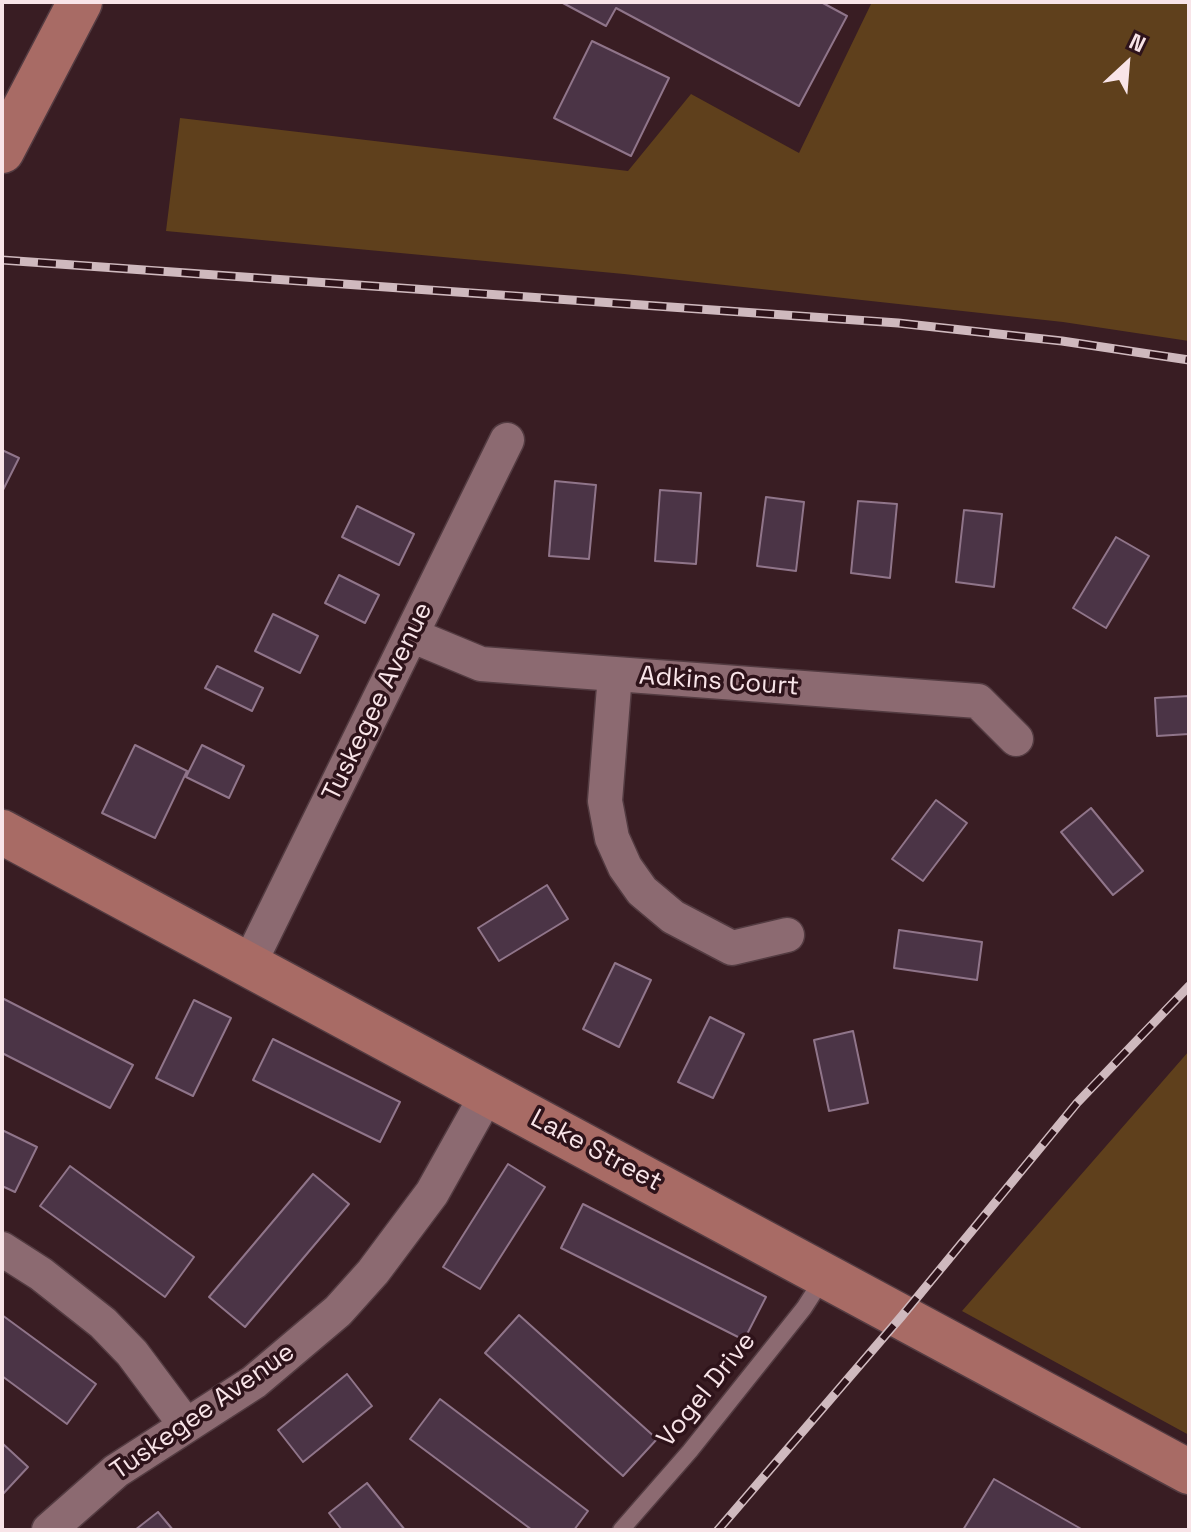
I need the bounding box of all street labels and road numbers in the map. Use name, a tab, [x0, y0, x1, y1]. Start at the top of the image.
street label: Tuskegee Avenue	[316, 597, 440, 807]
street label: Adkins Court	[638, 661, 800, 703]
street label: Lake Street	[525, 1103, 667, 1199]
street label: Vogel Drive	[651, 1326, 763, 1454]
street label: Tuskegee Avenue	[105, 1337, 301, 1487]

